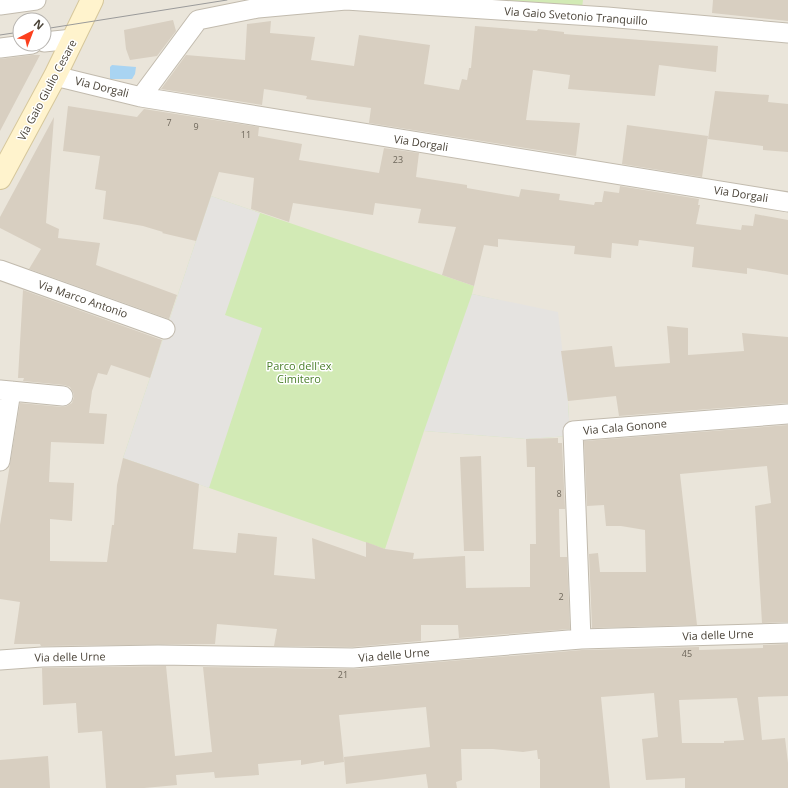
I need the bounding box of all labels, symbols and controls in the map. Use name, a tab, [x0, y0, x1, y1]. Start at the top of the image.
street label: Via Gaio Svetonio Tranquillo	[504, 3, 649, 28]
north arrow	[12, 12, 52, 52]
text: N	[31, 16, 47, 33]
street label: Via Gaio Giulio Cesare	[14, 37, 80, 143]
street label: Via Dorgali	[74, 73, 131, 100]
house number: 7	[166, 116, 172, 129]
house number: 9	[193, 120, 199, 133]
house number: 11	[241, 128, 251, 141]
street label: Via Dorgali	[393, 131, 449, 154]
house number: 23	[393, 153, 403, 166]
street label: Via Dorgali	[713, 182, 769, 205]
street label: Via Marco Antonio	[36, 276, 130, 321]
park label: Parco dell'ex Cimitero	[267, 358, 332, 386]
street label: Via Cala Gonone	[582, 415, 667, 438]
house number: 8	[556, 487, 562, 500]
house number: 2	[558, 590, 564, 603]
street label: Via delle Urne	[682, 626, 754, 643]
street label: Via delle Urne	[358, 644, 430, 665]
house number: 45	[682, 647, 692, 660]
street label: Via delle Urne	[34, 648, 106, 665]
house number: 21	[338, 668, 348, 681]

